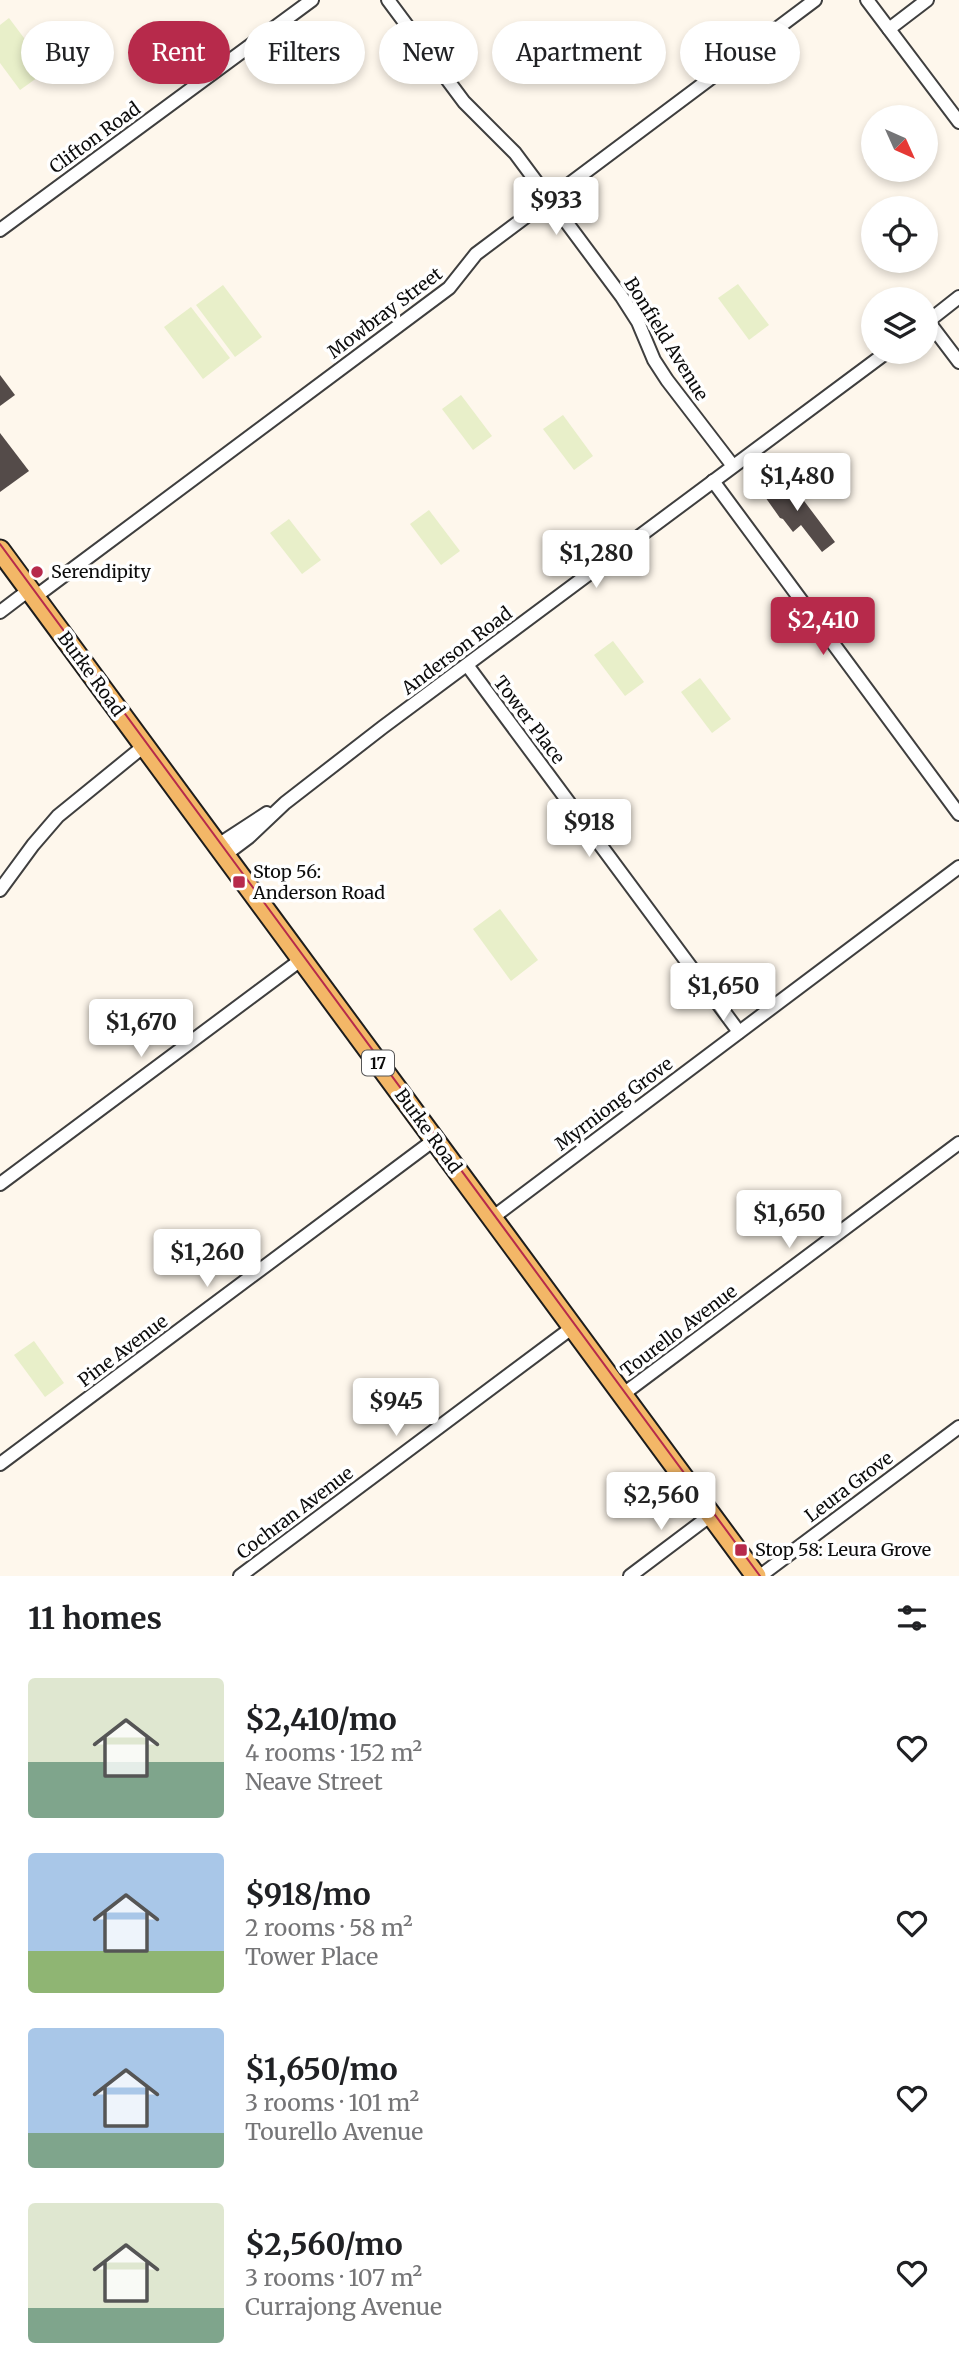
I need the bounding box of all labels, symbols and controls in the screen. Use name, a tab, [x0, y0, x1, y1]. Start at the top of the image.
chip: Buy	[21, 21, 114, 84]
chip: Rent	[128, 21, 230, 84]
chip: Filters	[244, 21, 365, 84]
chip: New	[379, 21, 478, 84]
chip: Apartment	[492, 21, 666, 84]
chip: House	[680, 21, 800, 84]
street label: Clifton Road	[45, 97, 145, 178]
north arrow	[861, 105, 938, 182]
map controls	[861, 105, 938, 364]
pin: $933	[515, 177, 597, 237]
text: $933	[530, 185, 583, 214]
button: locate	[861, 196, 938, 273]
street label: Mowbray Street	[323, 262, 447, 363]
street label: Bonfield Avenue	[619, 273, 714, 405]
button: layers	[861, 287, 938, 364]
pin: $1,480	[740, 454, 854, 513]
text: $1,480	[759, 461, 835, 490]
pin: $1,280	[539, 530, 653, 590]
text: $1,280	[558, 538, 634, 567]
place label: Serendipity	[51, 560, 151, 583]
marker: Serendipity	[29, 564, 45, 580]
pin: $2,410	[766, 598, 880, 657]
street label: Anderson Road	[396, 602, 517, 700]
text: $2,410	[787, 605, 859, 634]
street label: Burke Road	[53, 627, 130, 721]
street label: Tower Place	[489, 671, 570, 768]
pin: $918	[548, 800, 630, 859]
text: $918	[563, 807, 615, 836]
place label: Stop 56: Anderson Road	[252, 860, 385, 904]
marker: Stop 56: Anderson Road	[231, 874, 247, 890]
pin: $1,650	[666, 964, 780, 1023]
text: $1,650	[686, 971, 760, 1000]
pin: $1,670	[84, 1000, 198, 1059]
text: $1,670	[105, 1007, 177, 1036]
road number: 17	[362, 1050, 394, 1076]
street label: Myrniong Grove	[550, 1052, 677, 1155]
street label: Burke Road	[390, 1084, 467, 1178]
pin: $1,650	[732, 1190, 846, 1250]
text: $1,650	[752, 1198, 826, 1227]
pin: $1,260	[150, 1230, 264, 1289]
text: $1,260	[170, 1237, 244, 1266]
street label: Tourello Avenue	[616, 1279, 741, 1382]
street label: Pine Avenue	[73, 1309, 172, 1392]
pin: $945	[355, 1378, 437, 1438]
text: $945	[369, 1386, 423, 1415]
street label: Leura Grove	[800, 1446, 897, 1527]
street label: Cochran Avenue	[232, 1461, 358, 1564]
pin: $2,560	[604, 1472, 718, 1532]
text: $2,560	[622, 1480, 700, 1509]
place label: Stop 58: Leura Grove	[755, 1538, 931, 1561]
marker: Stop 58: Leura Grove	[733, 1542, 749, 1558]
text: 11 homes	[28, 1599, 162, 1637]
icon: filters	[893, 1599, 931, 1637]
text: $2,410/mo	[245, 1700, 397, 1738]
icon: home	[84, 1706, 168, 1790]
icon: heart	[893, 1729, 931, 1767]
text: 4 rooms · 152 m²	[245, 1738, 422, 1767]
text: Neave Street	[245, 1767, 383, 1796]
text: $918/mo	[245, 1875, 371, 1913]
icon: home	[84, 1881, 168, 1965]
icon: heart	[893, 1904, 931, 1942]
text: 2 rooms · 58 m²	[245, 1913, 413, 1942]
text: Tower Place	[245, 1942, 378, 1971]
text: $1,650/mo	[245, 2050, 398, 2088]
icon: home	[84, 2056, 168, 2140]
icon: heart	[893, 2079, 931, 2117]
text: 3 rooms · 101 m²	[245, 2088, 419, 2117]
text: Tourello Avenue	[245, 2117, 423, 2146]
text: $2,560/mo	[245, 2225, 403, 2263]
icon: home	[84, 2231, 168, 2315]
icon: heart	[893, 2254, 931, 2292]
text: 3 rooms · 107 m²	[245, 2263, 422, 2292]
text: Currajong Avenue	[245, 2292, 442, 2321]

